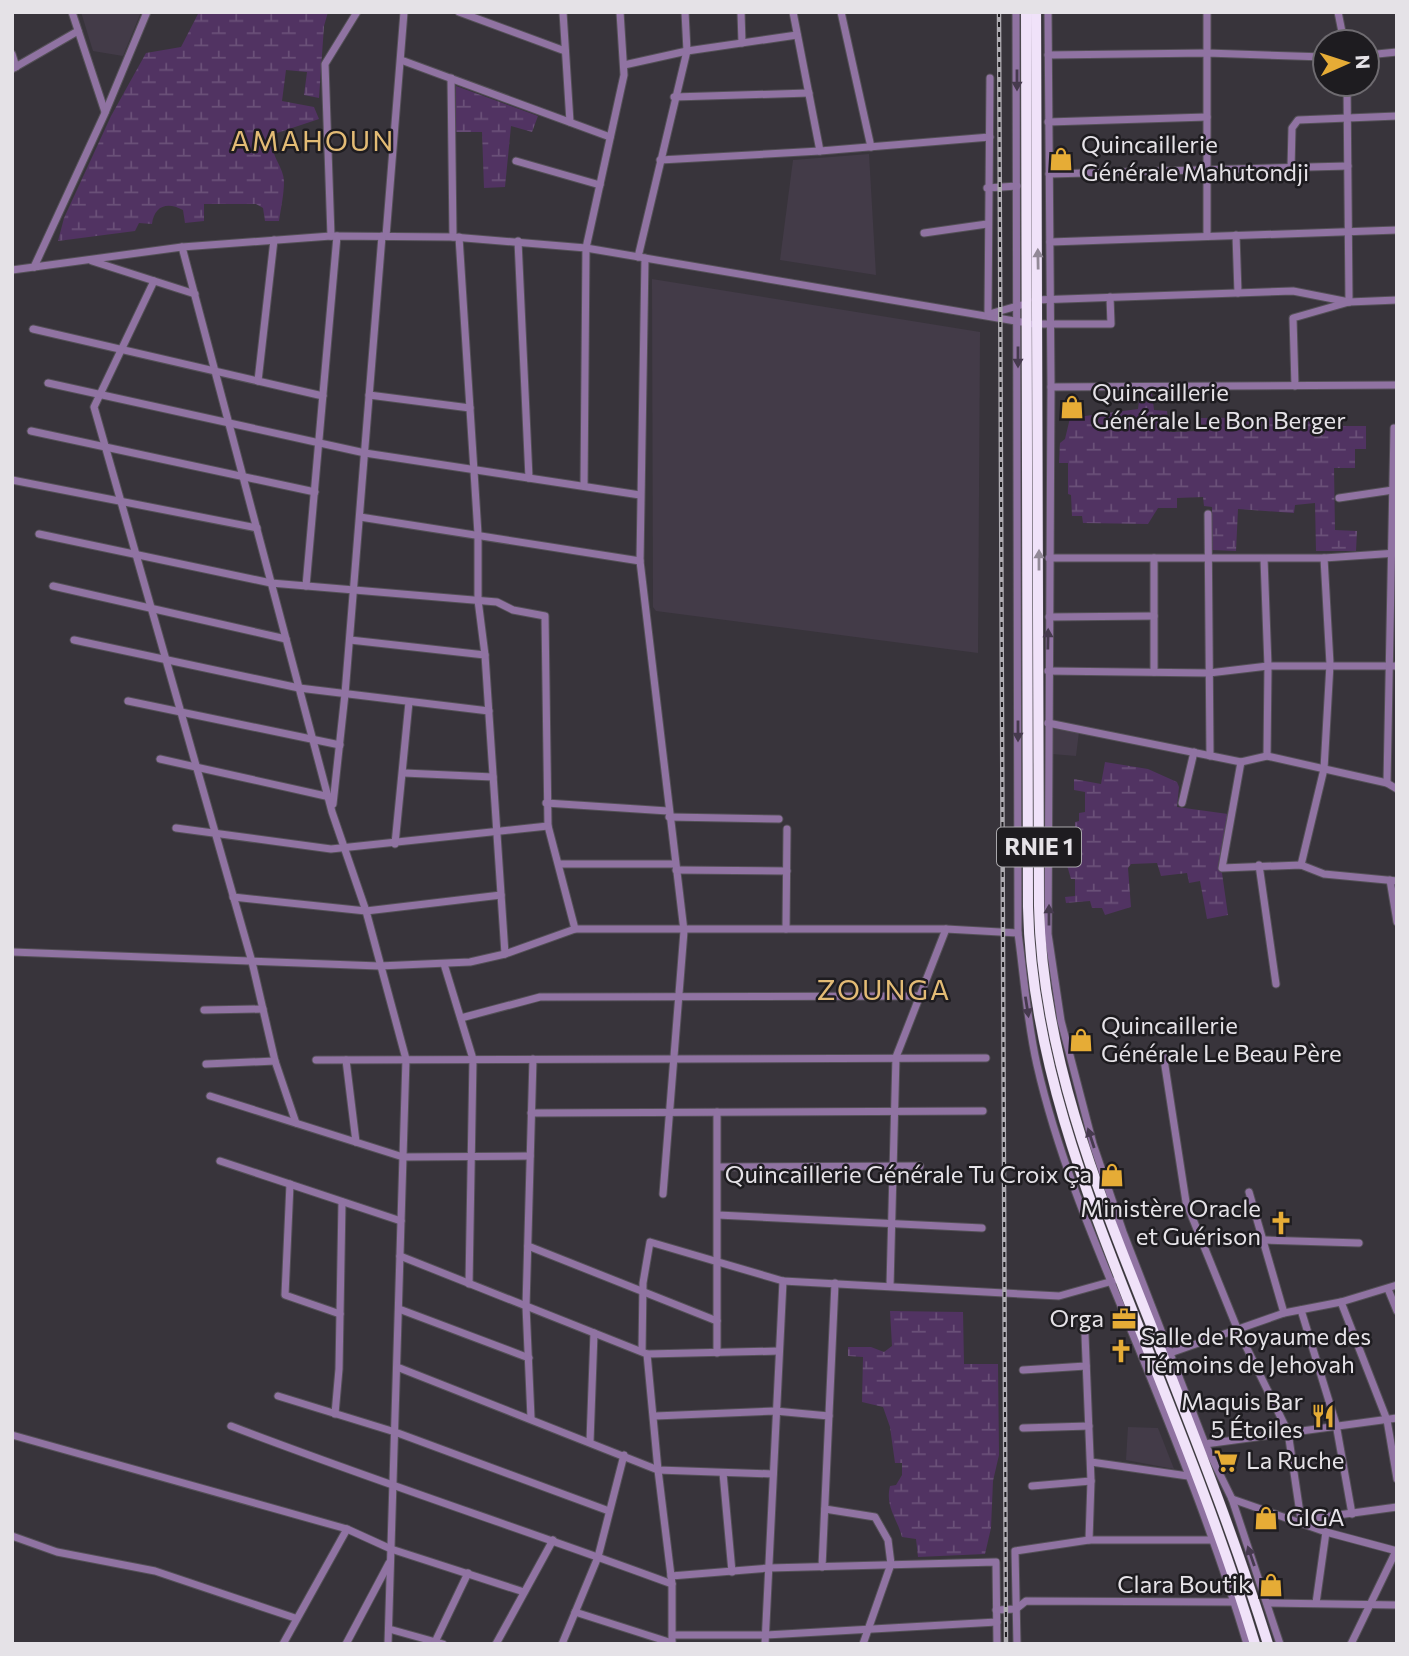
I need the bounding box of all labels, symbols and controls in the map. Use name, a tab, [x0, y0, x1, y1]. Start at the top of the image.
north arrow	[1311, 28, 1381, 98]
text: N	[1352, 54, 1375, 70]
one-way arrow	[1011, 70, 1022, 92]
district label: AMAHOUN	[231, 123, 395, 157]
place label: Quincaillerie Générale Mahutondji	[1081, 129, 1309, 186]
shop icon: Quincaillerie Générale Mahutondji	[1047, 145, 1075, 173]
one-way arrow	[1032, 248, 1044, 270]
one-way arrow	[1012, 346, 1024, 368]
place label: Quincaillerie Générale Le Bon Berger	[1092, 377, 1346, 434]
shop icon: Quincaillerie Générale Le Bon Berger	[1058, 393, 1086, 421]
one-way arrow	[1033, 549, 1045, 571]
one-way arrow	[1043, 627, 1054, 649]
one-way arrow	[1013, 721, 1024, 743]
road number: RNIE 1	[997, 828, 1081, 866]
one-way arrow	[1043, 904, 1054, 926]
district label: ZOUNGA	[817, 972, 951, 1006]
one-way arrow	[1022, 997, 1033, 1019]
place label: Quincaillerie Générale Le Beau Père	[1101, 1010, 1342, 1067]
shop icon: Quincaillerie Générale Le Beau Père	[1067, 1026, 1095, 1054]
one-way arrow	[1085, 1127, 1096, 1148]
place label: Quincaillerie Générale Tu Croix Ça	[725, 1159, 1092, 1188]
shop icon: Quincaillerie Générale Tu Croix Ça	[1098, 1161, 1126, 1189]
place label: Ministère Oracle et Guérison	[1080, 1193, 1261, 1250]
church icon: Ministère Oracle et Guérison	[1267, 1209, 1295, 1237]
place label: Orga	[1049, 1303, 1104, 1332]
office icon: Orga	[1110, 1305, 1138, 1333]
place label: Salle de Royaume des Témoins de Jehovah	[1141, 1321, 1371, 1378]
church icon: Salle de Royaume des Témoins de Jehovah	[1107, 1337, 1135, 1365]
place label: Maquis Bar 5 Étoiles	[1181, 1386, 1303, 1443]
restaurant icon: Maquis Bar 5 Étoiles	[1309, 1402, 1337, 1430]
place label: La Ruche	[1246, 1445, 1345, 1474]
supermarket icon: La Ruche	[1212, 1447, 1240, 1475]
place label: GIGA	[1286, 1502, 1344, 1531]
shop icon: GIGA	[1252, 1504, 1280, 1532]
one-way arrow	[1245, 1545, 1256, 1566]
place label: Clara Boutik	[1117, 1569, 1251, 1598]
shop icon: Clara Boutik	[1257, 1571, 1285, 1599]

